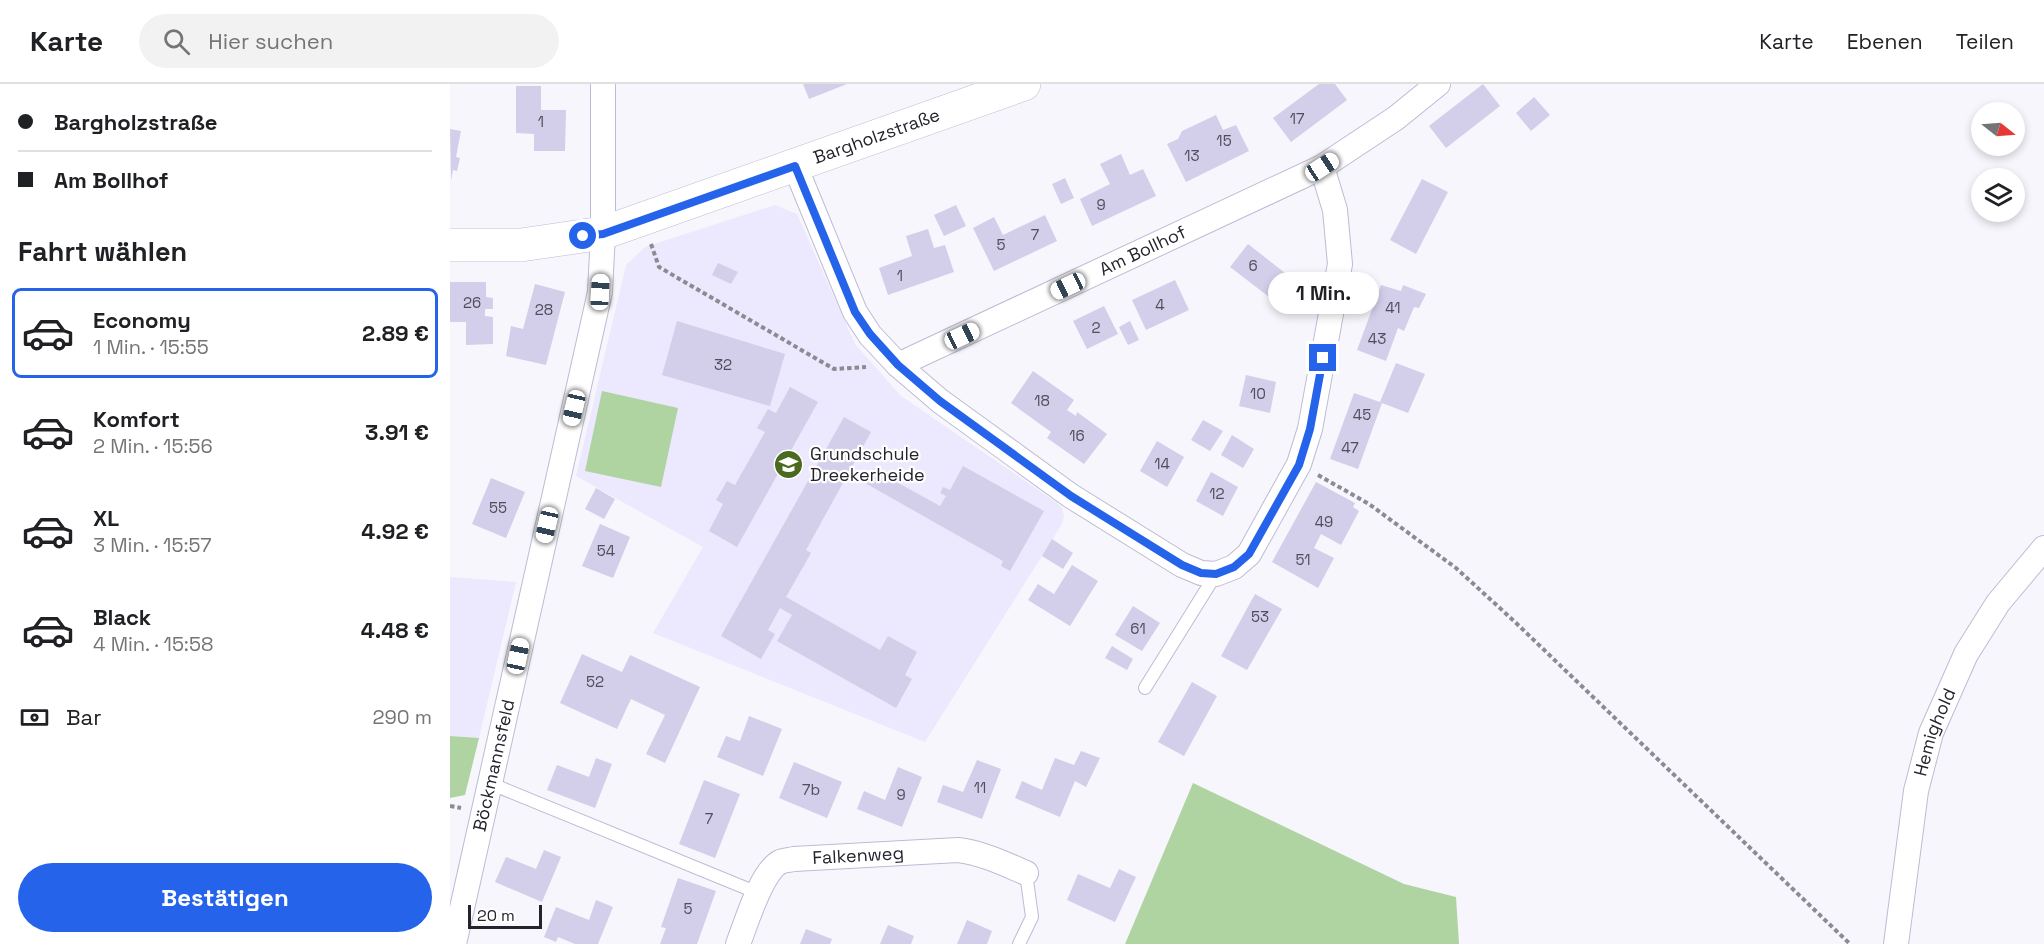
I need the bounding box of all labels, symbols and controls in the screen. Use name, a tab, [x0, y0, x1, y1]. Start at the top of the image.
search box	[139, 14, 559, 68]
text: Karte	[30, 23, 103, 59]
icon: search	[160, 25, 193, 58]
text: Hier suchen	[208, 27, 333, 55]
text: Karte	[1759, 28, 1814, 55]
text: Ebenen	[1847, 28, 1923, 55]
text: Teilen	[1956, 28, 2014, 55]
north arrow	[1971, 102, 2025, 156]
map controls	[1971, 102, 2025, 222]
street label: Bargholzstraße	[810, 103, 943, 169]
text: Bargholzstraße	[54, 108, 217, 136]
house number: 17	[1290, 109, 1304, 128]
house number: 1	[538, 112, 544, 131]
house number: 15	[1216, 131, 1232, 150]
house number: 13	[1184, 146, 1200, 165]
car	[1302, 150, 1342, 184]
text: Am Bollhof	[54, 166, 168, 194]
button: layers	[1971, 168, 2025, 222]
house number: 9	[1096, 195, 1106, 214]
street label: Am Bollhof	[1095, 220, 1190, 280]
route start	[569, 222, 596, 249]
house number: 7	[1031, 225, 1039, 244]
text: Fahrt wählen	[18, 234, 187, 269]
house number: 5	[997, 235, 1006, 254]
house number: 6	[1248, 256, 1258, 275]
house number: 1	[897, 266, 903, 285]
car	[1048, 270, 1088, 302]
callout: 1 Min.	[1268, 271, 1378, 313]
car	[590, 274, 610, 310]
text: 1 Min.	[1296, 280, 1351, 306]
house number: 26	[463, 293, 481, 312]
house number: 4	[1155, 295, 1165, 314]
house number: 41	[1385, 298, 1401, 317]
house number: 28	[535, 300, 553, 319]
icon: car	[21, 306, 75, 360]
text: Economy	[93, 306, 191, 334]
house number: 2	[1091, 318, 1101, 337]
text: 2.89 €	[362, 319, 429, 347]
car	[942, 320, 982, 352]
house number: 43	[1368, 329, 1386, 348]
text: 1 Min. · 15:55	[93, 334, 209, 360]
route end	[1309, 344, 1336, 371]
house number: 32	[714, 355, 732, 374]
house number: 10	[1250, 384, 1266, 403]
car	[561, 388, 587, 428]
house number: 18	[1034, 391, 1050, 410]
icon: car	[21, 405, 75, 459]
text: Komfort	[93, 405, 180, 433]
house number: 45	[1353, 405, 1371, 424]
text: 3.91 €	[365, 418, 429, 446]
house number: 16	[1069, 426, 1085, 445]
text: 2 Min. · 15:56	[93, 433, 213, 459]
house number: 47	[1341, 438, 1359, 457]
place label: Grundschule Dreekerheide	[810, 442, 925, 486]
school or university icon: Grundschule Dreekerheide	[773, 448, 805, 480]
house number: 14	[1154, 454, 1170, 473]
house number: 12	[1209, 484, 1225, 503]
house number: 55	[489, 498, 507, 517]
icon: car	[21, 504, 75, 558]
text: XL	[93, 504, 119, 532]
car	[534, 505, 560, 545]
house number: 49	[1315, 512, 1333, 531]
text: 4.92 €	[361, 517, 429, 545]
text: 3 Min. · 15:57	[93, 532, 212, 558]
house number: 54	[597, 541, 615, 560]
house number: 51	[1295, 550, 1311, 569]
icon: car	[21, 603, 75, 657]
text: Black	[93, 603, 151, 631]
house number: 53	[1251, 607, 1269, 626]
text: 4.48 €	[361, 616, 429, 644]
house number: 61	[1130, 619, 1146, 638]
text: 4 Min. · 15:58	[93, 631, 213, 657]
car	[505, 637, 531, 675]
house number: 52	[586, 672, 604, 691]
street label: Hemighold	[1908, 684, 1960, 779]
street label: Böckmannsfeld	[468, 697, 519, 834]
icon: cash	[18, 701, 51, 734]
text: Bar	[66, 703, 102, 731]
text: 290 m	[373, 704, 432, 730]
house number: 11	[974, 778, 986, 797]
house number: 7b	[802, 780, 820, 799]
house number: 9	[896, 785, 906, 804]
house number: 7	[705, 809, 713, 828]
street label: Falkenweg	[812, 841, 905, 869]
button: Bestätigen	[18, 863, 432, 932]
house number: 5	[684, 899, 693, 918]
scale bar	[468, 902, 542, 930]
text: 20 m	[477, 905, 515, 926]

